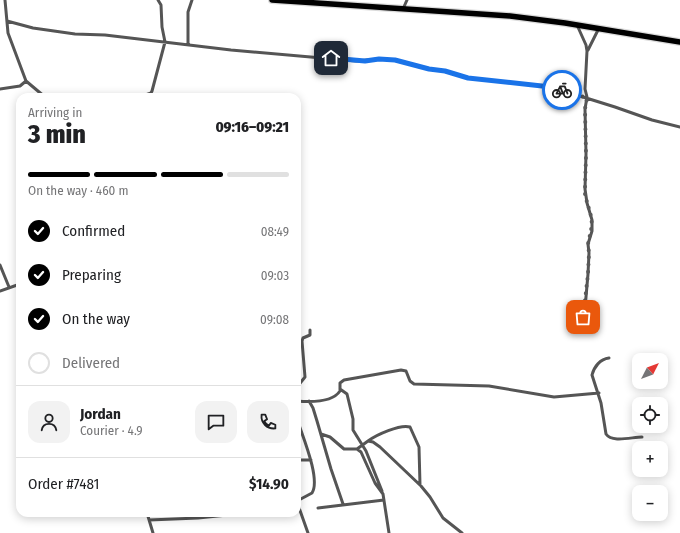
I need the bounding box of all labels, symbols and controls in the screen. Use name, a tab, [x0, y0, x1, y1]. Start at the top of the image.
pin	[314, 41, 348, 75]
icon: home	[320, 47, 342, 69]
courier	[542, 70, 582, 110]
icon: bike	[551, 79, 573, 101]
text: Arriving in	[28, 105, 82, 120]
text: 09:16–09:21	[215, 118, 289, 136]
text: 3 min	[28, 119, 86, 150]
text: On the way · 460 m	[28, 183, 128, 198]
icon: check	[28, 220, 50, 242]
text: Confirmed	[62, 222, 125, 240]
text: 08:49	[261, 224, 289, 239]
icon: check	[28, 264, 50, 286]
text: Preparing	[62, 266, 121, 284]
text: 09:03	[261, 268, 289, 283]
pin	[566, 300, 600, 334]
icon: bag	[572, 306, 594, 328]
icon: check	[28, 308, 50, 330]
text: On the way	[62, 310, 130, 328]
text: 09:08	[260, 312, 289, 327]
north arrow	[632, 353, 668, 389]
map controls	[632, 353, 668, 521]
text: Delivered	[62, 354, 120, 372]
button: locate	[632, 397, 668, 433]
button: person	[28, 401, 70, 443]
button: chat	[195, 401, 237, 443]
button: phone	[247, 401, 289, 443]
text: Jordan	[80, 405, 121, 423]
text: Courier · 4.9	[80, 423, 143, 438]
button: +	[632, 441, 668, 477]
text: Order #7481	[28, 475, 99, 493]
text: $14.90	[249, 475, 289, 493]
button: −	[632, 485, 668, 521]

